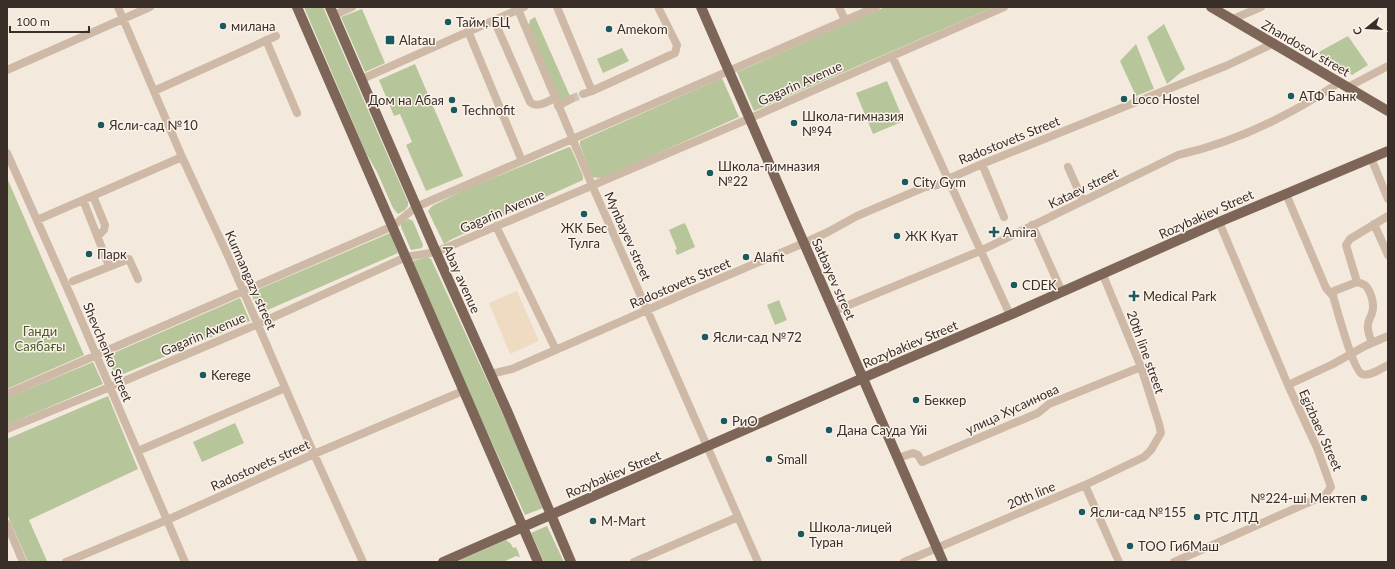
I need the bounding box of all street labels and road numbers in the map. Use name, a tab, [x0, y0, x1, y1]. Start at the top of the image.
street label: Zhandosov street	[1259, 16, 1353, 80]
street label: Gagarin Avenue	[756, 57, 845, 109]
street label: Radostovets Street	[956, 112, 1062, 168]
street label: Kataev street	[1046, 164, 1121, 212]
street label: Gagarin Avenue	[457, 186, 547, 236]
street label: Rozybakiev Street	[1156, 186, 1256, 242]
street label: Mynbayev street	[601, 189, 655, 283]
street label: Kurmangazy street	[222, 228, 280, 332]
street label: Satbayev street	[809, 236, 859, 323]
street label: Abay avenue	[440, 242, 484, 316]
street label: Radostovets Street	[627, 254, 733, 311]
street label: Shevchenko Street	[80, 300, 136, 404]
street label: 20th line street	[1124, 308, 1169, 396]
street label: Gagarin Avenue	[158, 309, 248, 359]
street label: Rozybakiev Street	[860, 317, 960, 371]
street label: улица Хусаинова	[963, 380, 1061, 438]
street label: Egizbaev Street	[1296, 387, 1346, 474]
street label: Radostovets street	[208, 436, 312, 494]
street label: Rozybakiev Street	[563, 447, 663, 501]
street label: 20th line	[1005, 478, 1058, 512]

